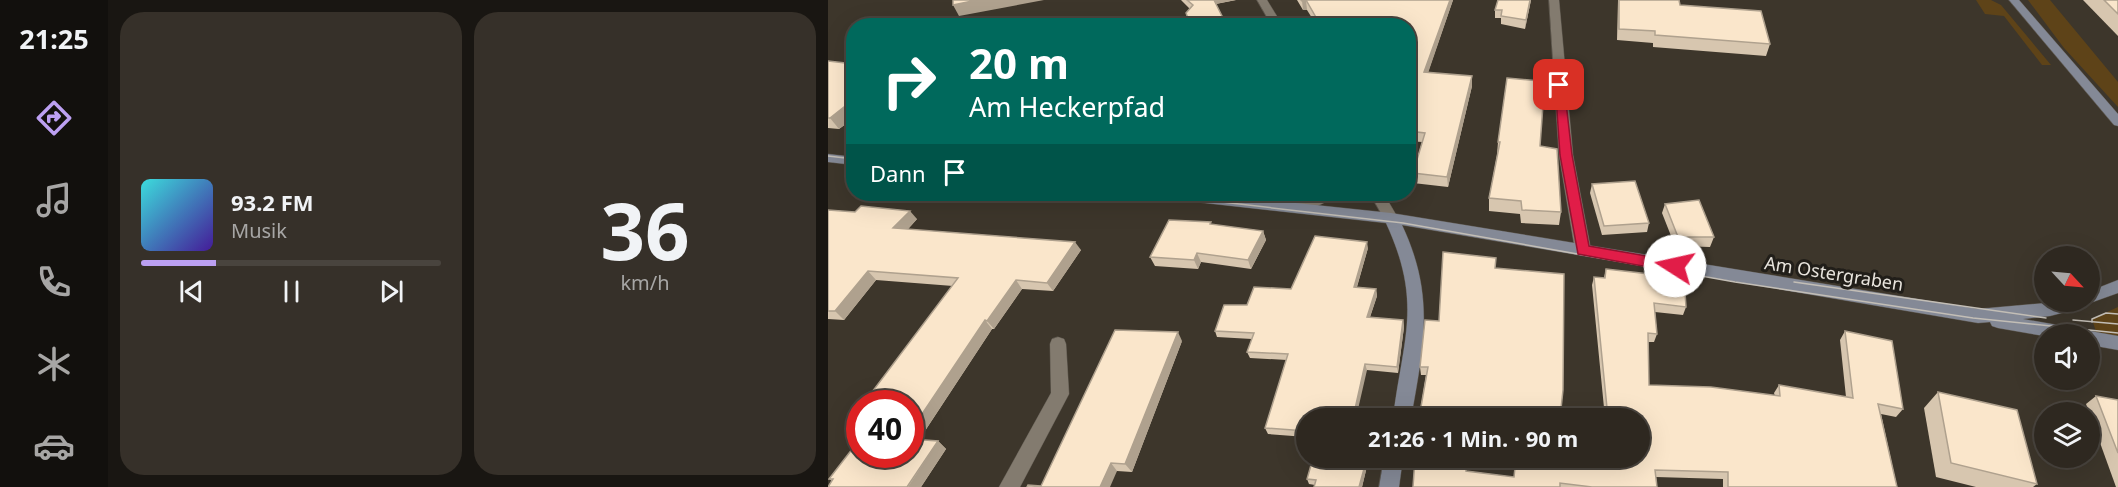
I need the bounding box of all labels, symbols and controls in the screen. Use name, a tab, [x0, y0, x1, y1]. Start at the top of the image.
text: 21:25	[19, 20, 89, 57]
text: 20 m	[969, 34, 1069, 91]
icon: right	[870, 42, 948, 120]
pin	[1533, 59, 1584, 110]
icon: arrive	[1542, 68, 1575, 101]
text: Am Heckerpfad	[969, 88, 1165, 125]
icon: directions	[33, 97, 75, 139]
icon: arrive	[938, 156, 971, 189]
text: Dann	[870, 158, 926, 188]
text: 36	[600, 177, 690, 283]
icon: music	[33, 179, 75, 221]
text: 93.2 FM	[231, 187, 313, 217]
text: Musik	[231, 217, 287, 244]
position arrow	[1643, 234, 1707, 298]
north arrow	[2034, 246, 2100, 312]
map controls	[2034, 246, 2100, 468]
street label: Am Ostergraben	[1763, 250, 1905, 296]
icon: phone	[33, 261, 75, 303]
text: km/h	[620, 269, 670, 296]
icon: previous	[175, 275, 208, 308]
icon: pause	[275, 275, 308, 308]
icon: next	[375, 275, 408, 308]
button: sound	[2034, 324, 2100, 390]
icon: climate	[33, 343, 75, 385]
speed limit sign: 40	[846, 390, 924, 468]
button: layers	[2034, 402, 2100, 468]
text: 21:26 · 1 Min. · 90 m	[1368, 423, 1578, 453]
icon: car	[33, 425, 75, 467]

